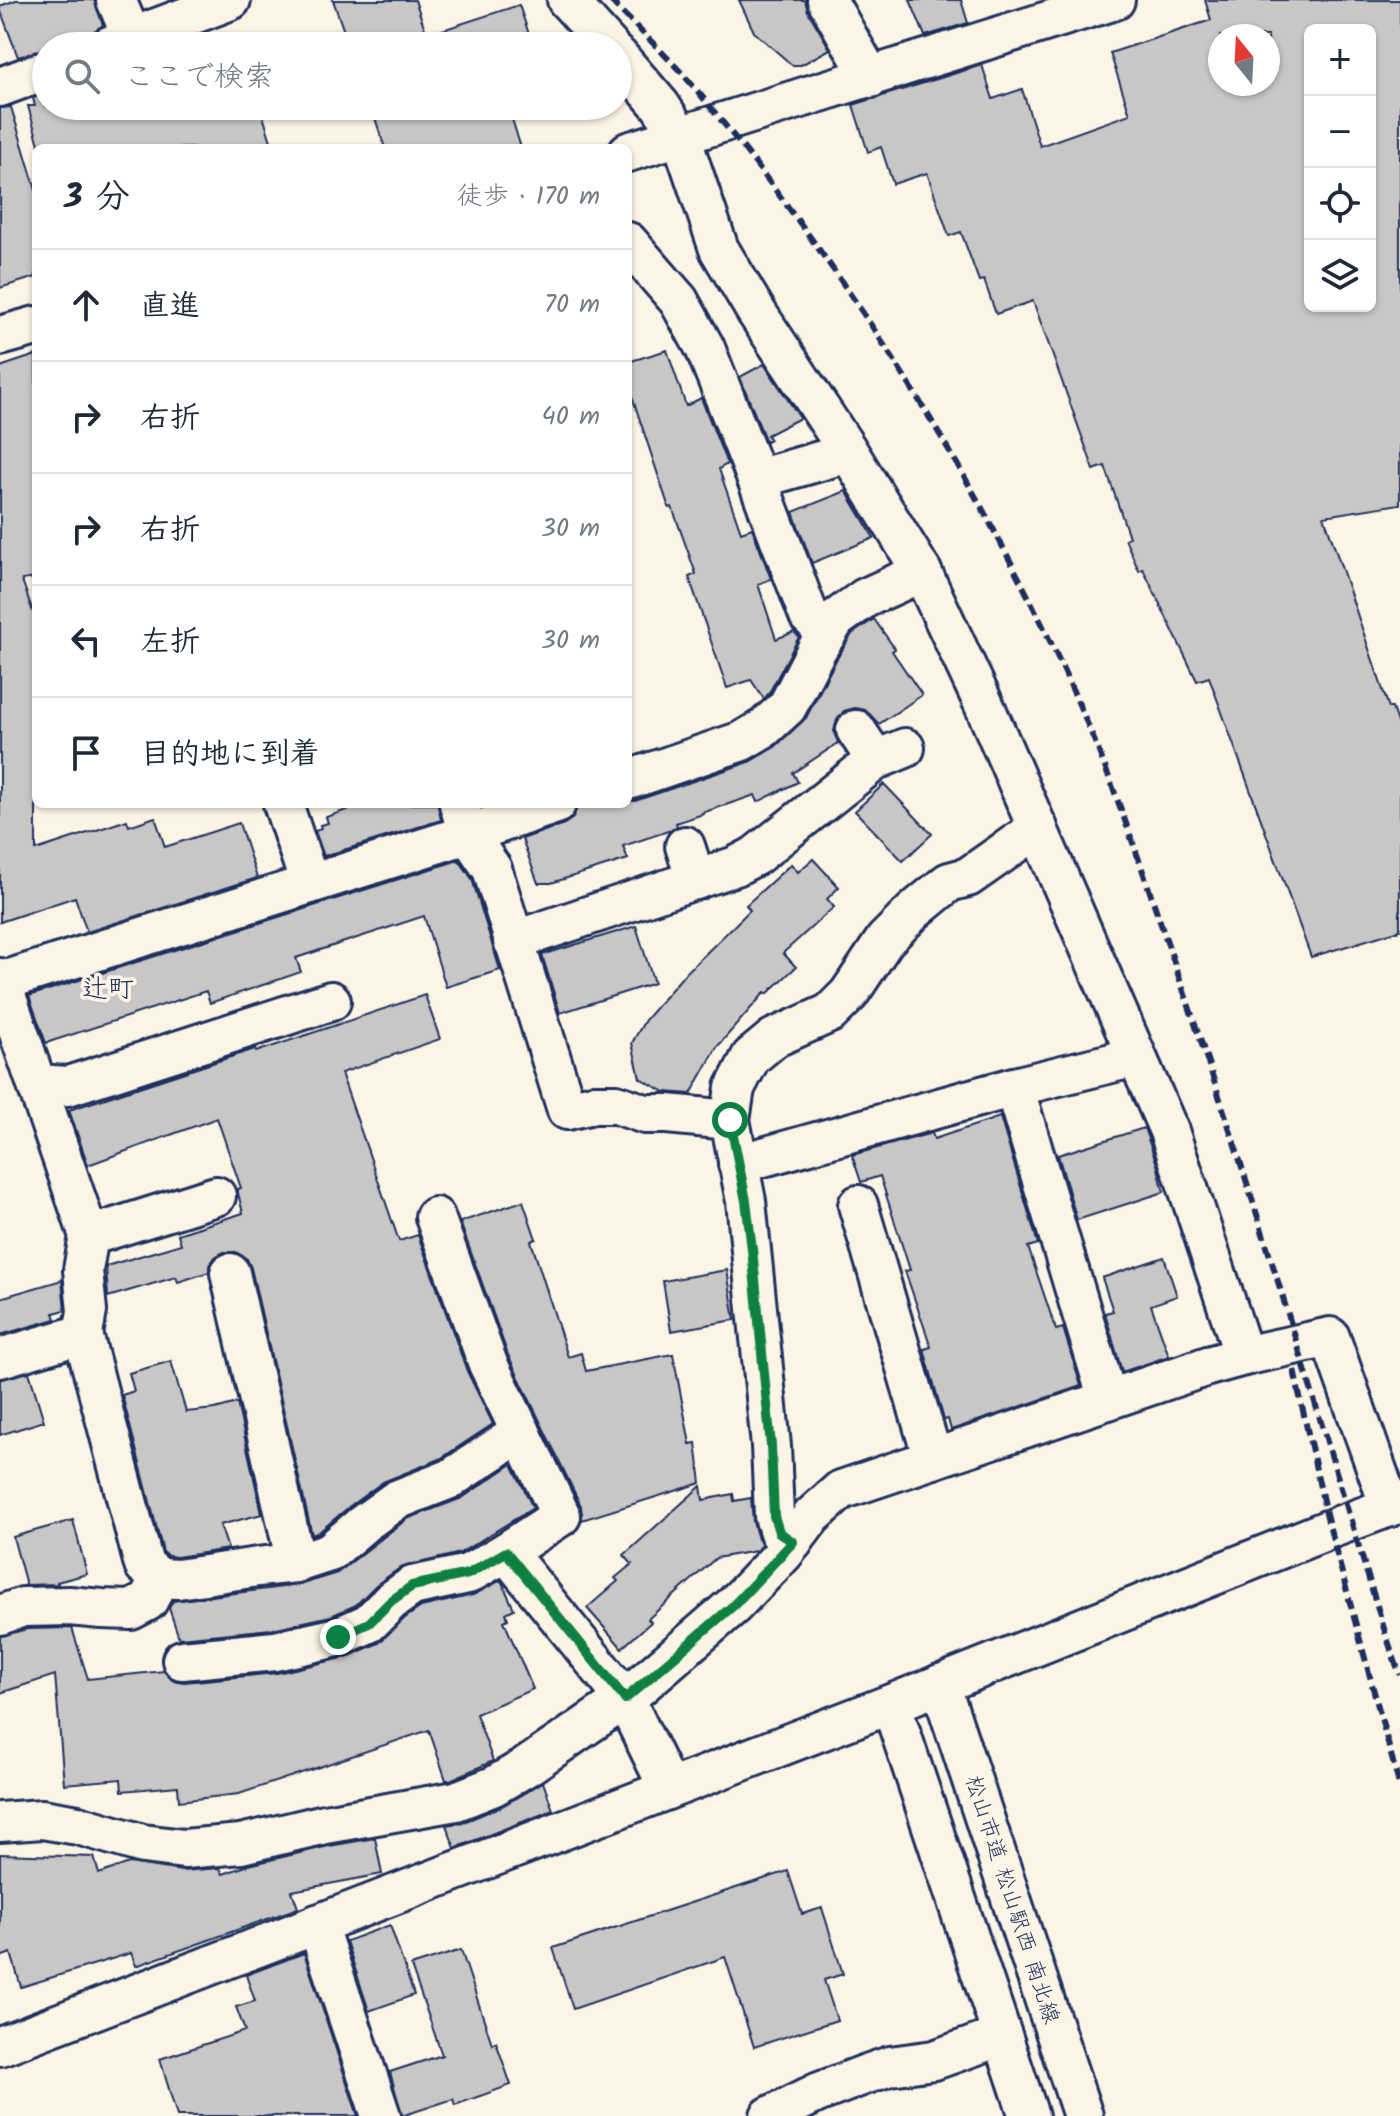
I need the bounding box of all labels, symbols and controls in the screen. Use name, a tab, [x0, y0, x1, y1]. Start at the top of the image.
north arrow	[1208, 24, 1280, 96]
map controls	[1304, 24, 1376, 312]
button: +	[1304, 24, 1376, 96]
search box	[32, 32, 632, 120]
icon: search	[60, 54, 104, 98]
text: ここで検索	[124, 54, 274, 102]
button: −	[1304, 96, 1376, 168]
button: locate	[1304, 168, 1376, 240]
text: 3 分	[64, 171, 130, 225]
text: 徒歩 · 170 m	[457, 176, 600, 218]
button: layers	[1304, 240, 1376, 312]
icon: ahead	[64, 283, 108, 327]
text: 直進	[140, 283, 200, 331]
text: 70 m	[544, 284, 600, 326]
icon: right	[64, 395, 108, 439]
text: 右折	[140, 395, 200, 443]
text: 40 m	[542, 396, 600, 438]
icon: right	[64, 507, 108, 551]
text: 右折	[140, 507, 200, 555]
text: 30 m	[541, 508, 600, 550]
icon: left	[64, 619, 108, 663]
text: 左折	[140, 619, 200, 667]
text: 30 m	[541, 620, 600, 662]
icon: arrive	[64, 731, 108, 775]
text: 目的地に到着	[140, 731, 320, 779]
district label: 辻町	[82, 969, 134, 1011]
route start	[712, 1102, 748, 1138]
route end	[320, 1619, 356, 1655]
street label: 松山市道 松山駅西 南北線	[954, 1771, 1068, 2029]

